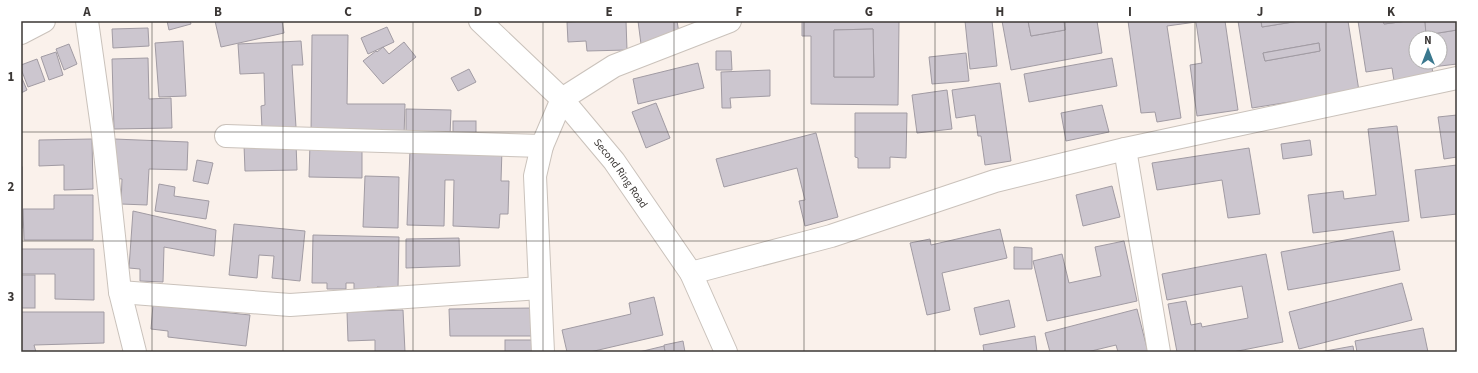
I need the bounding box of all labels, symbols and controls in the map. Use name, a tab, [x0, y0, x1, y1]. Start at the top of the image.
text: A	[82, 3, 91, 21]
text: B	[214, 3, 222, 21]
text: C	[344, 3, 352, 21]
text: D	[474, 3, 482, 21]
text: E	[605, 3, 613, 21]
text: F	[736, 3, 743, 21]
text: G	[865, 3, 873, 21]
text: H	[996, 3, 1004, 21]
text: I	[1128, 3, 1132, 21]
text: J	[1257, 3, 1263, 21]
text: K	[1387, 3, 1396, 21]
north arrow	[1408, 30, 1448, 70]
text: N	[1424, 33, 1432, 48]
text: 1	[8, 68, 15, 86]
street label: Second Ring Road	[590, 135, 651, 211]
text: 2	[8, 178, 15, 196]
text: 3	[8, 288, 15, 306]

